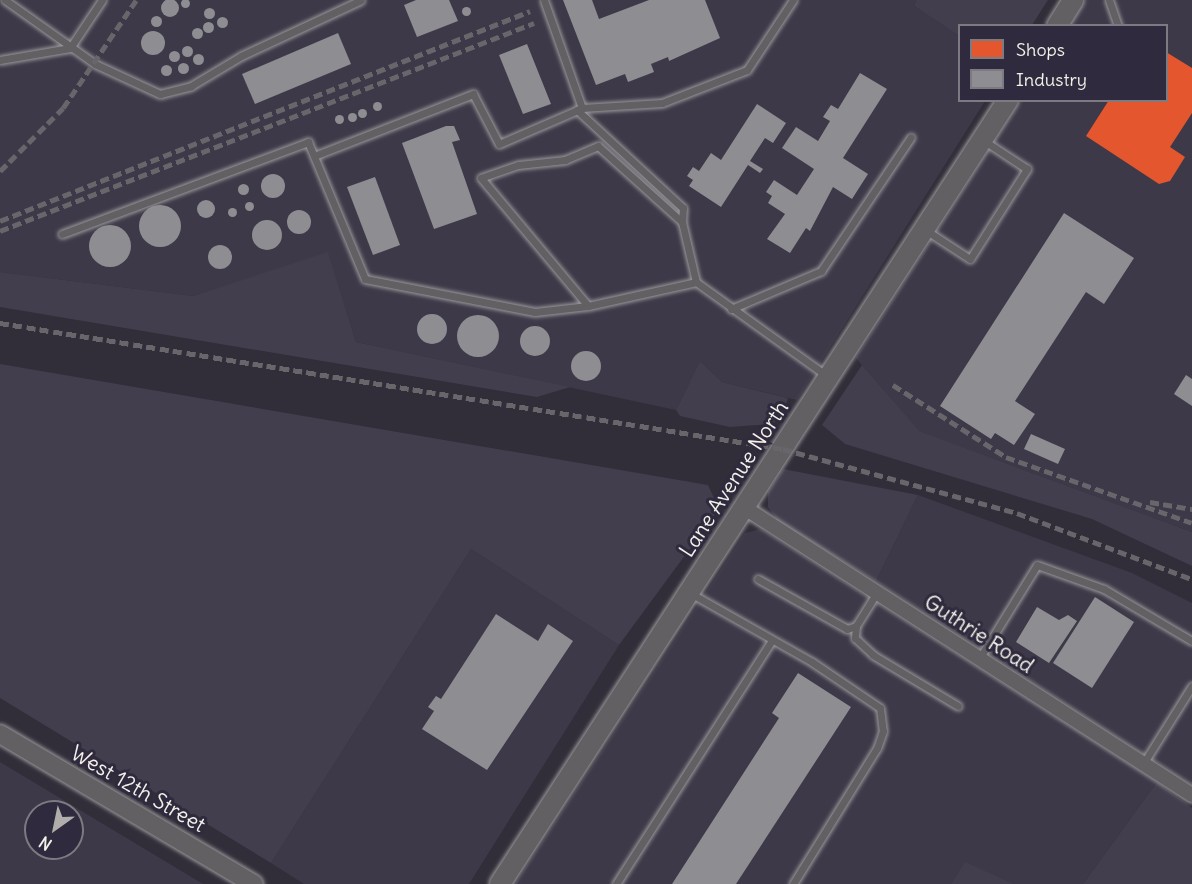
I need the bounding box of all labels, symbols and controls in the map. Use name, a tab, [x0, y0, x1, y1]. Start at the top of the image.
legend	[958, 24, 1168, 102]
text: Shops	[1016, 38, 1065, 61]
text: Industry	[1016, 68, 1087, 91]
street label: Lane Avenue North	[674, 396, 794, 562]
street label: Guthrie Road	[920, 589, 1038, 679]
street label: West 12th Street	[66, 740, 210, 838]
north arrow	[24, 800, 84, 860]
text: N	[35, 832, 55, 855]

